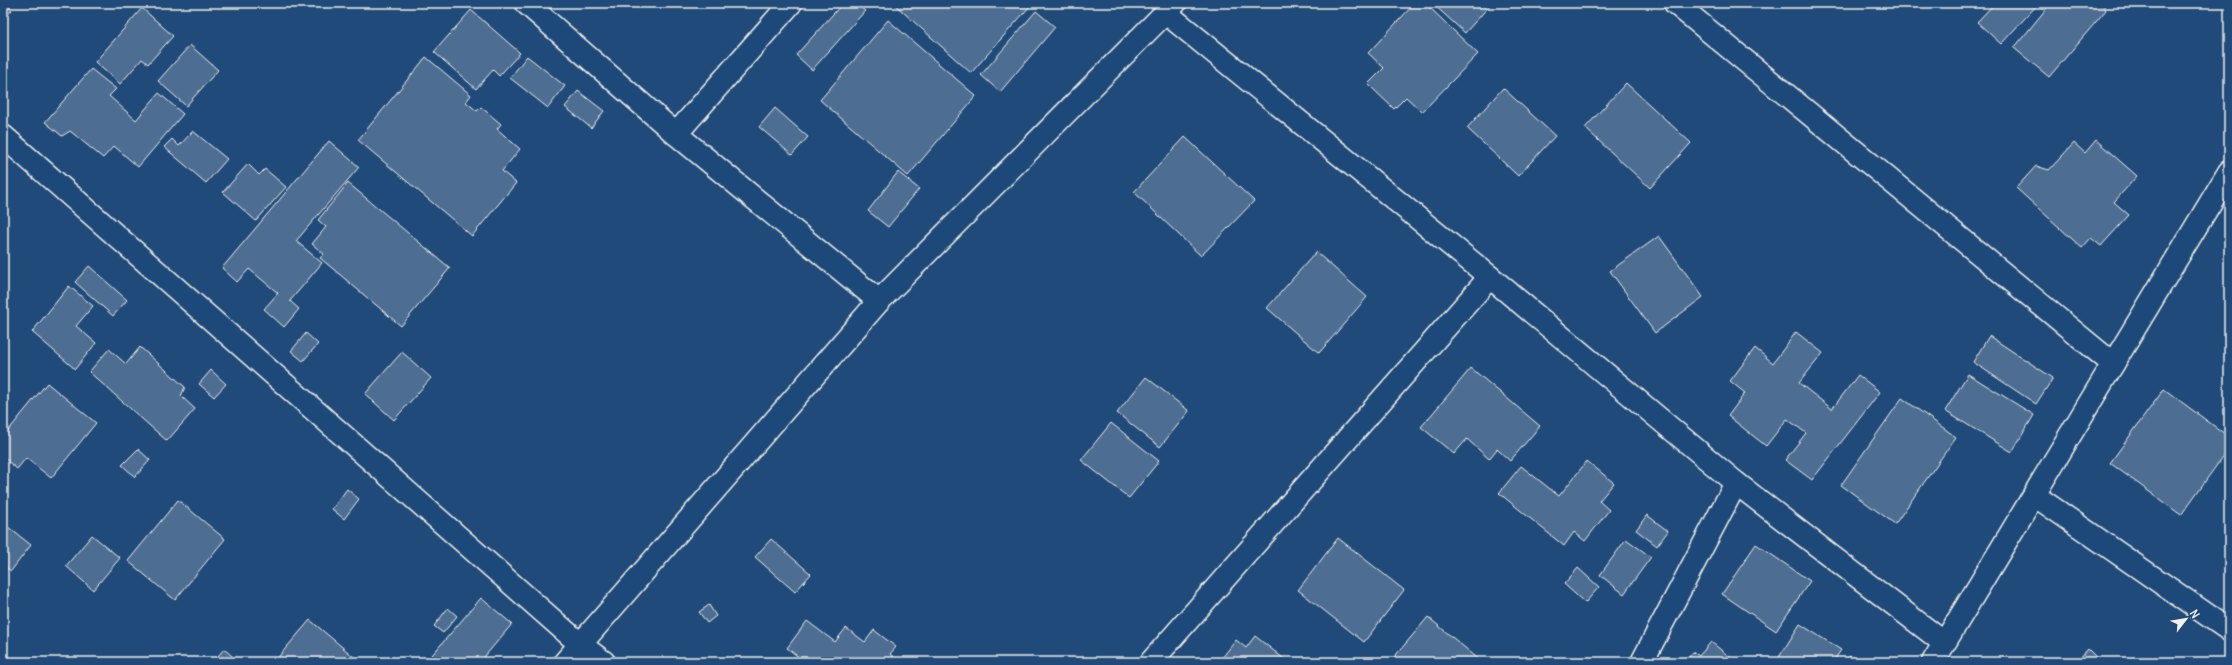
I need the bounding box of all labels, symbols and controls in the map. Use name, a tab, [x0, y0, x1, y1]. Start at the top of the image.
north arrow	[2166, 599, 2206, 639]
text: N	[2187, 607, 2203, 621]

